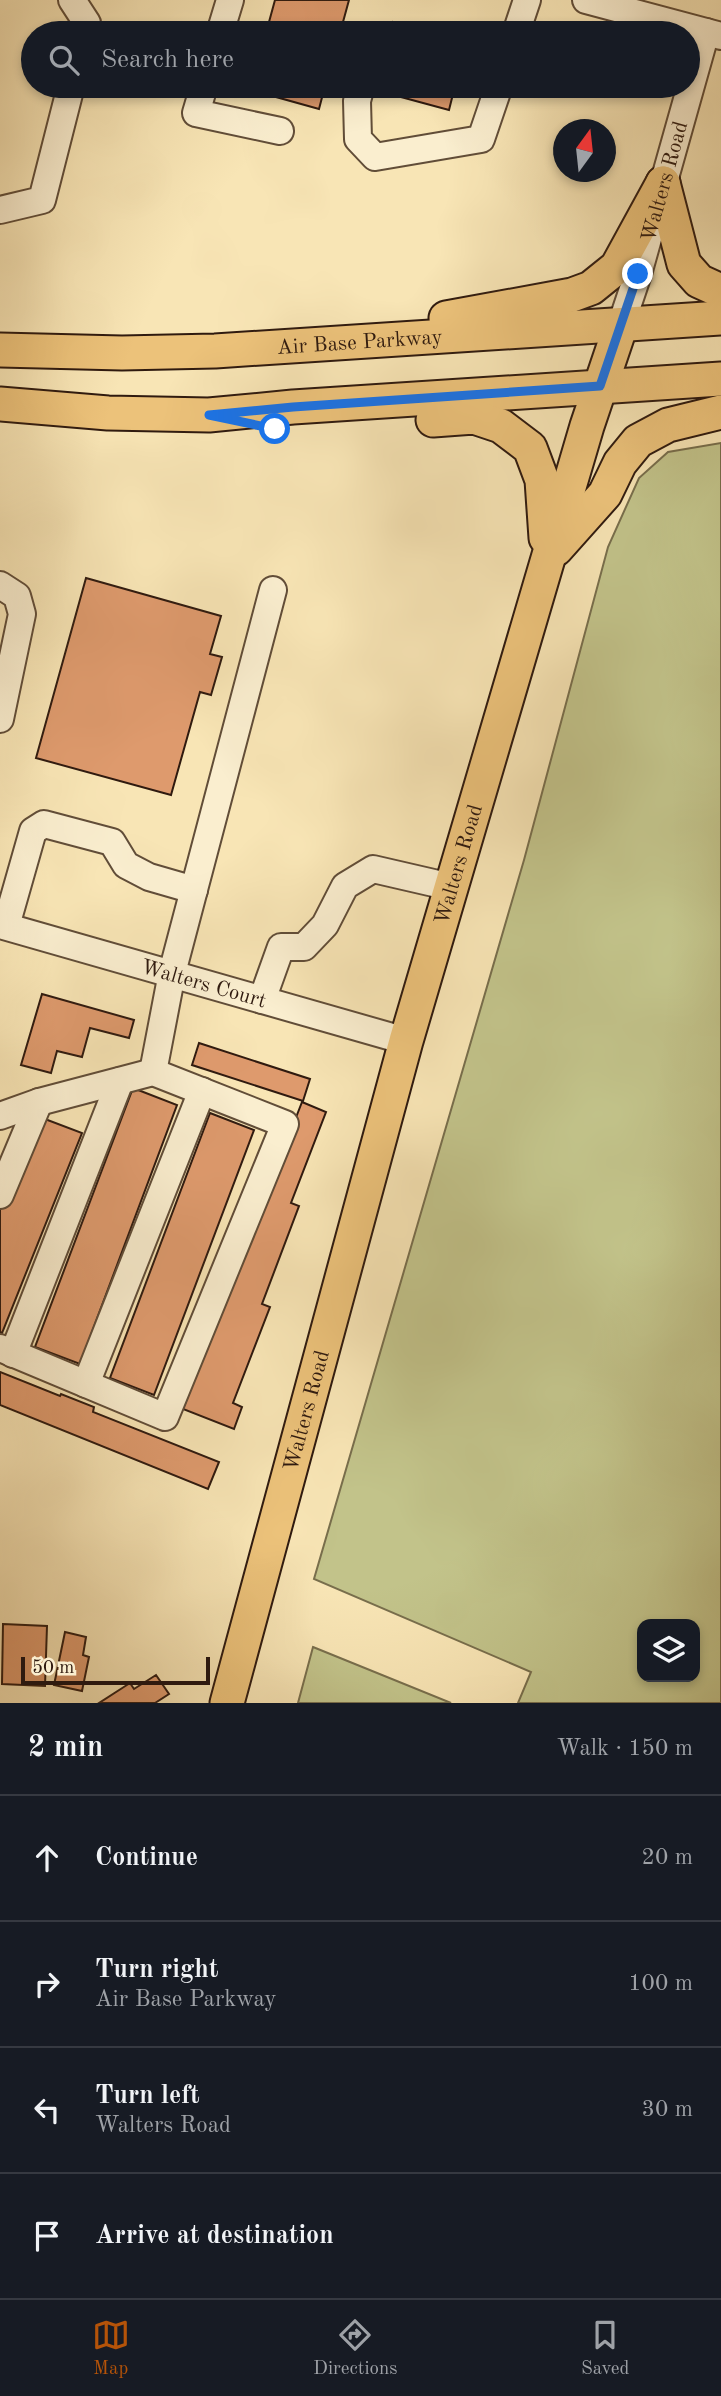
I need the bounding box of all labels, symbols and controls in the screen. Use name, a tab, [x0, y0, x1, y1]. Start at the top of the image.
search box	[21, 21, 700, 98]
icon: search	[45, 41, 83, 79]
text: Search here	[101, 47, 234, 73]
north arrow	[553, 119, 616, 182]
street label: Walters Road	[639, 119, 692, 244]
route end	[622, 258, 653, 289]
street label: Air Base Parkway	[276, 327, 443, 359]
route start	[259, 413, 290, 444]
street label: Walters Road	[432, 802, 487, 927]
street label: Walters Court	[138, 957, 268, 1013]
street label: Walters Road	[281, 1348, 334, 1474]
map controls	[637, 1619, 700, 1682]
button: layers	[637, 1619, 700, 1682]
scale bar	[21, 1654, 210, 1686]
text: 50 m	[32, 1659, 74, 1678]
text: 2 min	[28, 1733, 103, 1763]
text: Walk · 150 m	[557, 1737, 693, 1760]
icon: ahead	[28, 1839, 66, 1877]
text: Continue	[95, 1845, 198, 1871]
text: 20 m	[642, 1846, 693, 1869]
text: Turn right	[95, 1957, 218, 1983]
icon: right	[28, 1965, 66, 2003]
text: 100 m	[628, 1972, 693, 1995]
text: Air Base Parkway	[95, 1988, 277, 2011]
text: Turn left	[95, 2083, 200, 2109]
icon: left	[28, 2091, 66, 2129]
text: 30 m	[642, 2098, 693, 2121]
text: Walters Road	[95, 2114, 231, 2137]
icon: arrive	[28, 2217, 66, 2255]
text: Arrive at destination	[95, 2223, 334, 2249]
tab: Map	[92, 2316, 130, 2381]
tab: Directions	[313, 2316, 398, 2381]
tab: Saved	[581, 2316, 629, 2381]

